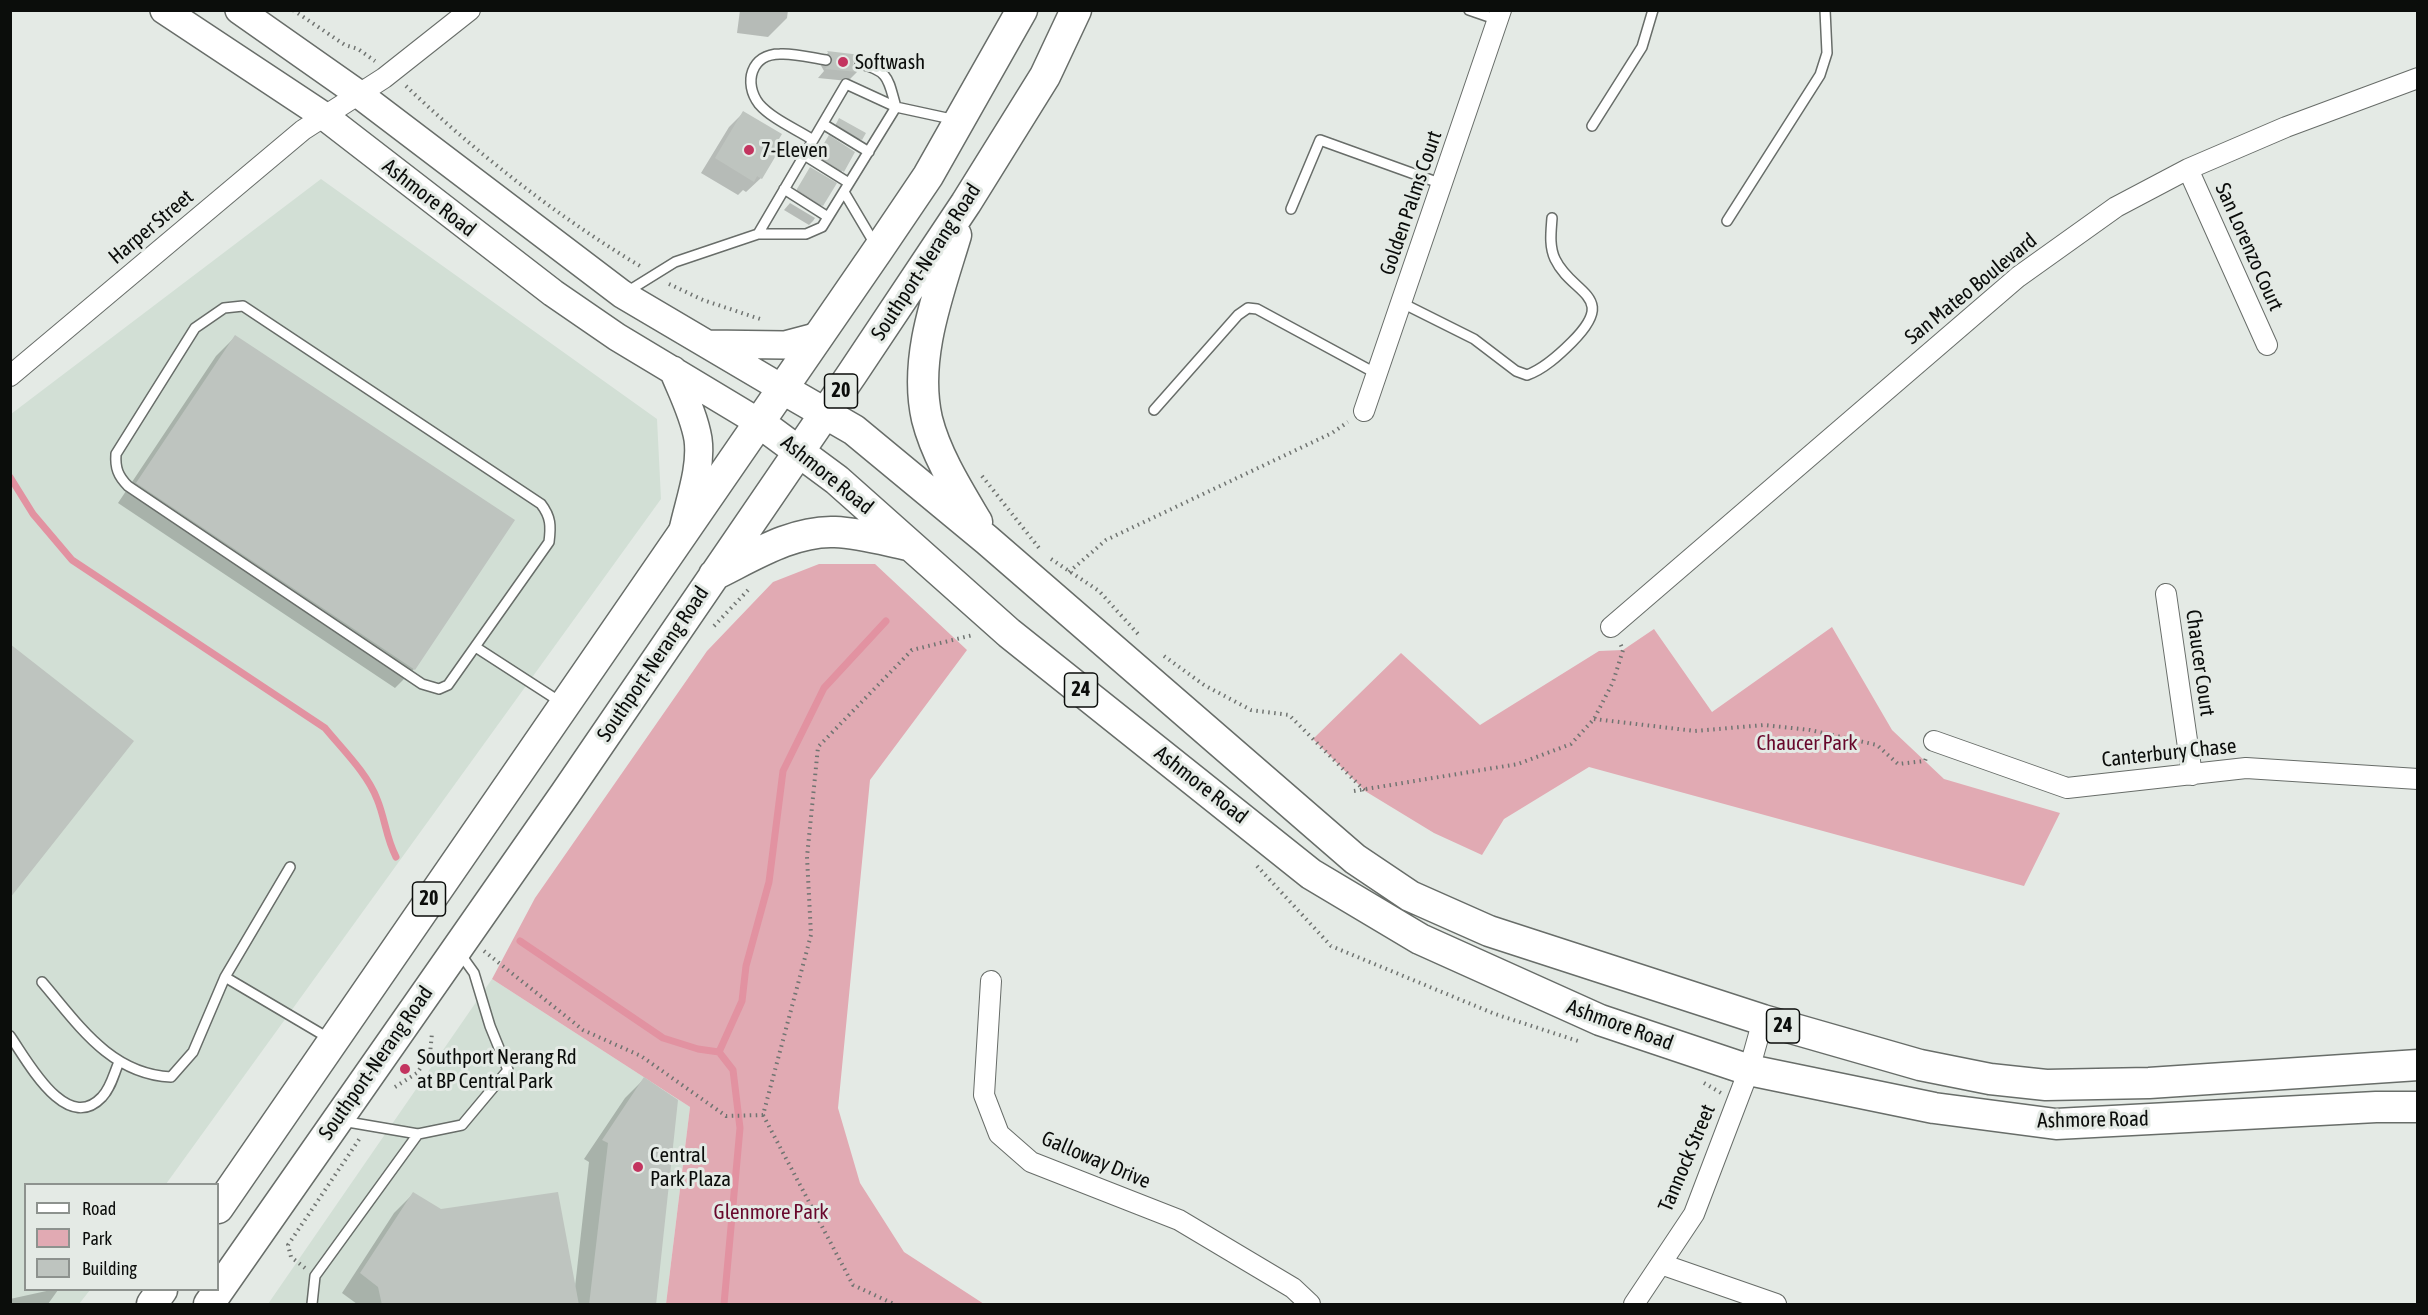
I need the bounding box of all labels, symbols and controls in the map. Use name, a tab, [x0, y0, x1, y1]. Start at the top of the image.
place label: Softwash	[855, 49, 925, 75]
marker: Softwash	[836, 55, 850, 69]
street label: Golden Palms Court	[1375, 128, 1447, 278]
place label: 7-Eleven	[761, 137, 828, 163]
marker: 7-Eleven	[742, 143, 756, 157]
street label: Ashmore Road	[377, 154, 481, 242]
street label: Southport-Nerang Road	[866, 179, 986, 345]
street label: San Lorenzo Court	[2210, 179, 2288, 315]
street label: Harper Street	[104, 184, 198, 270]
street label: San Mateo Boulevard	[1900, 228, 2042, 350]
road number: 20	[824, 374, 858, 408]
street label: Ashmore Road	[776, 430, 878, 520]
street label: Southport-Nerang Road	[592, 582, 714, 746]
street label: Chaucer Court	[2180, 608, 2220, 718]
road number: 24	[1064, 673, 1098, 707]
park label: Chaucer Park	[1757, 730, 1857, 756]
street label: Canterbury Chase	[2100, 733, 2238, 773]
street label: Ashmore Road	[1149, 741, 1253, 829]
road number: 20	[412, 882, 446, 916]
street label: Southport-Nerang Road	[314, 981, 438, 1145]
street label: Ashmore Road	[1563, 994, 1677, 1056]
road number: 24	[1766, 1009, 1800, 1043]
place label: Southport Nerang Rd at BP Central Park	[417, 1044, 577, 1094]
marker: Southport Nerang Rd at BP Central Park	[398, 1062, 412, 1076]
street label: Tannock Street	[1653, 1101, 1721, 1215]
street label: Ashmore Road	[2037, 1106, 2149, 1134]
street label: Galloway Drive	[1038, 1126, 1154, 1194]
place label: Central Park Plaza	[650, 1142, 731, 1192]
marker: Central Park Plaza	[631, 1160, 645, 1174]
legend	[24, 1183, 219, 1291]
text: Road	[82, 1198, 116, 1219]
park label: Glenmore Park	[714, 1199, 828, 1225]
text: Park	[82, 1228, 112, 1249]
text: Building	[82, 1258, 137, 1279]

